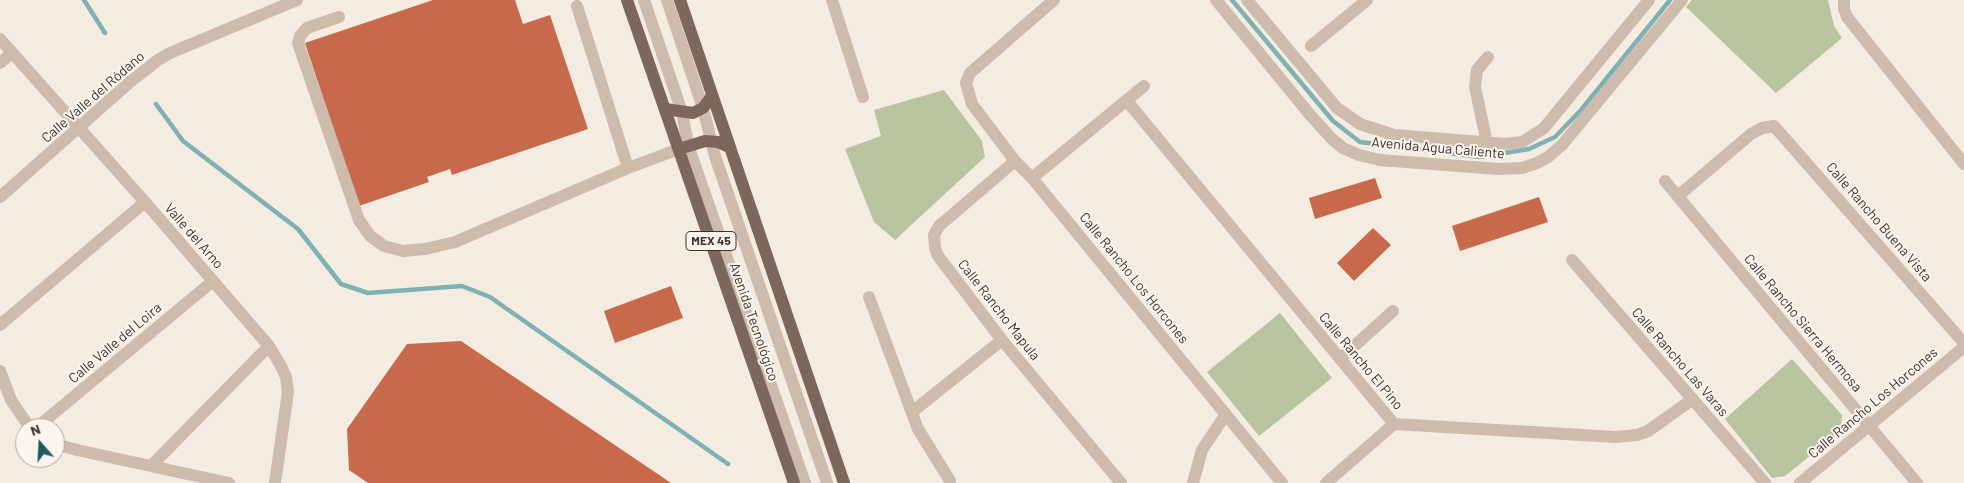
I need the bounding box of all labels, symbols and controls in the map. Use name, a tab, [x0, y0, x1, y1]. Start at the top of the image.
street label: Calle Valle del Ródano	[38, 48, 148, 146]
street label: Avenida Agua Caliente	[1371, 134, 1505, 162]
street label: Calle Rancho Buena Vista	[1823, 159, 1935, 285]
street label: Valle del Arno	[161, 200, 227, 272]
street label: Calle Rancho Los Horcones	[1076, 209, 1192, 347]
road number: MEX 45	[686, 232, 736, 250]
street label: Calle Rancho Sierra Hermosa	[1740, 251, 1866, 395]
street label: Calle Rancho Mapula	[954, 256, 1044, 364]
street label: Avenida Tecnológico	[726, 261, 782, 383]
street label: Calle Valle del Loira	[65, 299, 165, 387]
street label: Calle Rancho Las Varas	[1628, 304, 1732, 420]
street label: Calle Rancho El Pino	[1315, 309, 1407, 413]
street label: Calle Rancho Los Horcones	[1805, 344, 1941, 462]
north arrow	[15, 418, 65, 468]
text: N	[28, 420, 42, 439]

